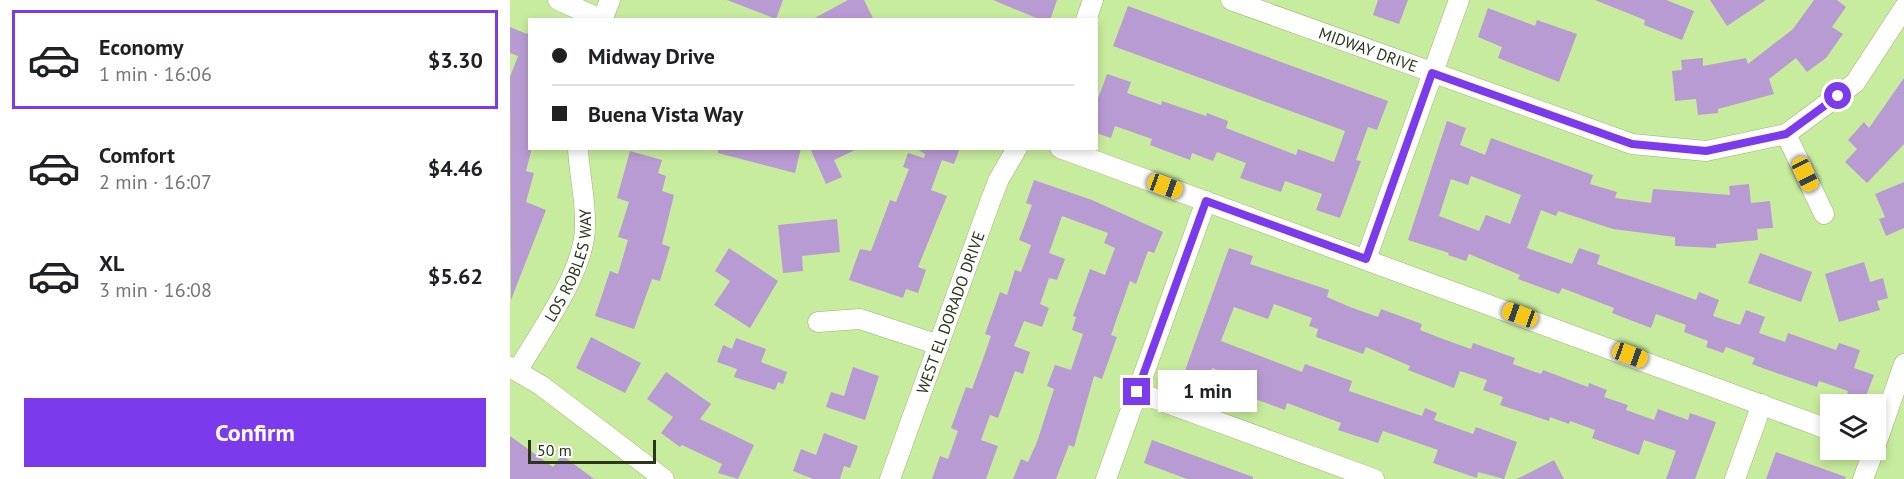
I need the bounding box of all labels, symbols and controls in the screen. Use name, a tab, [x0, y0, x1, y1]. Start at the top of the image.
street label: MIDWAY DRIVE	[1316, 22, 1421, 76]
icon: car	[27, 33, 81, 87]
text: Economy	[99, 33, 183, 61]
text: Midway Drive	[588, 42, 715, 70]
text: $3.30	[428, 46, 483, 74]
text: 1 min · 16:06	[99, 61, 212, 87]
route start	[1824, 82, 1851, 109]
text: Buena Vista Way	[588, 100, 743, 128]
icon: car	[27, 141, 81, 195]
text: Comfort	[99, 141, 175, 169]
text: $4.46	[428, 154, 483, 182]
car	[1789, 154, 1821, 194]
text: 2 min · 16:07	[99, 169, 212, 195]
car	[1145, 171, 1185, 201]
street label: LOS ROBLES WAY	[540, 208, 595, 325]
street label: WEST EL DORADO DRIVE	[912, 229, 989, 396]
icon: car	[27, 249, 81, 303]
text: XL	[99, 249, 124, 277]
text: $5.62	[428, 262, 483, 290]
text: 3 min · 16:08	[99, 277, 212, 303]
car	[1500, 300, 1540, 330]
car	[1610, 340, 1650, 370]
callout: 1 min	[1158, 371, 1257, 413]
route end	[1123, 378, 1150, 405]
text: 1 min	[1183, 378, 1232, 404]
map controls	[1820, 394, 1886, 460]
button: layers	[1820, 394, 1886, 460]
button: Confirm	[24, 398, 486, 467]
scale bar	[528, 437, 656, 464]
text: 50 m	[537, 440, 572, 460]

